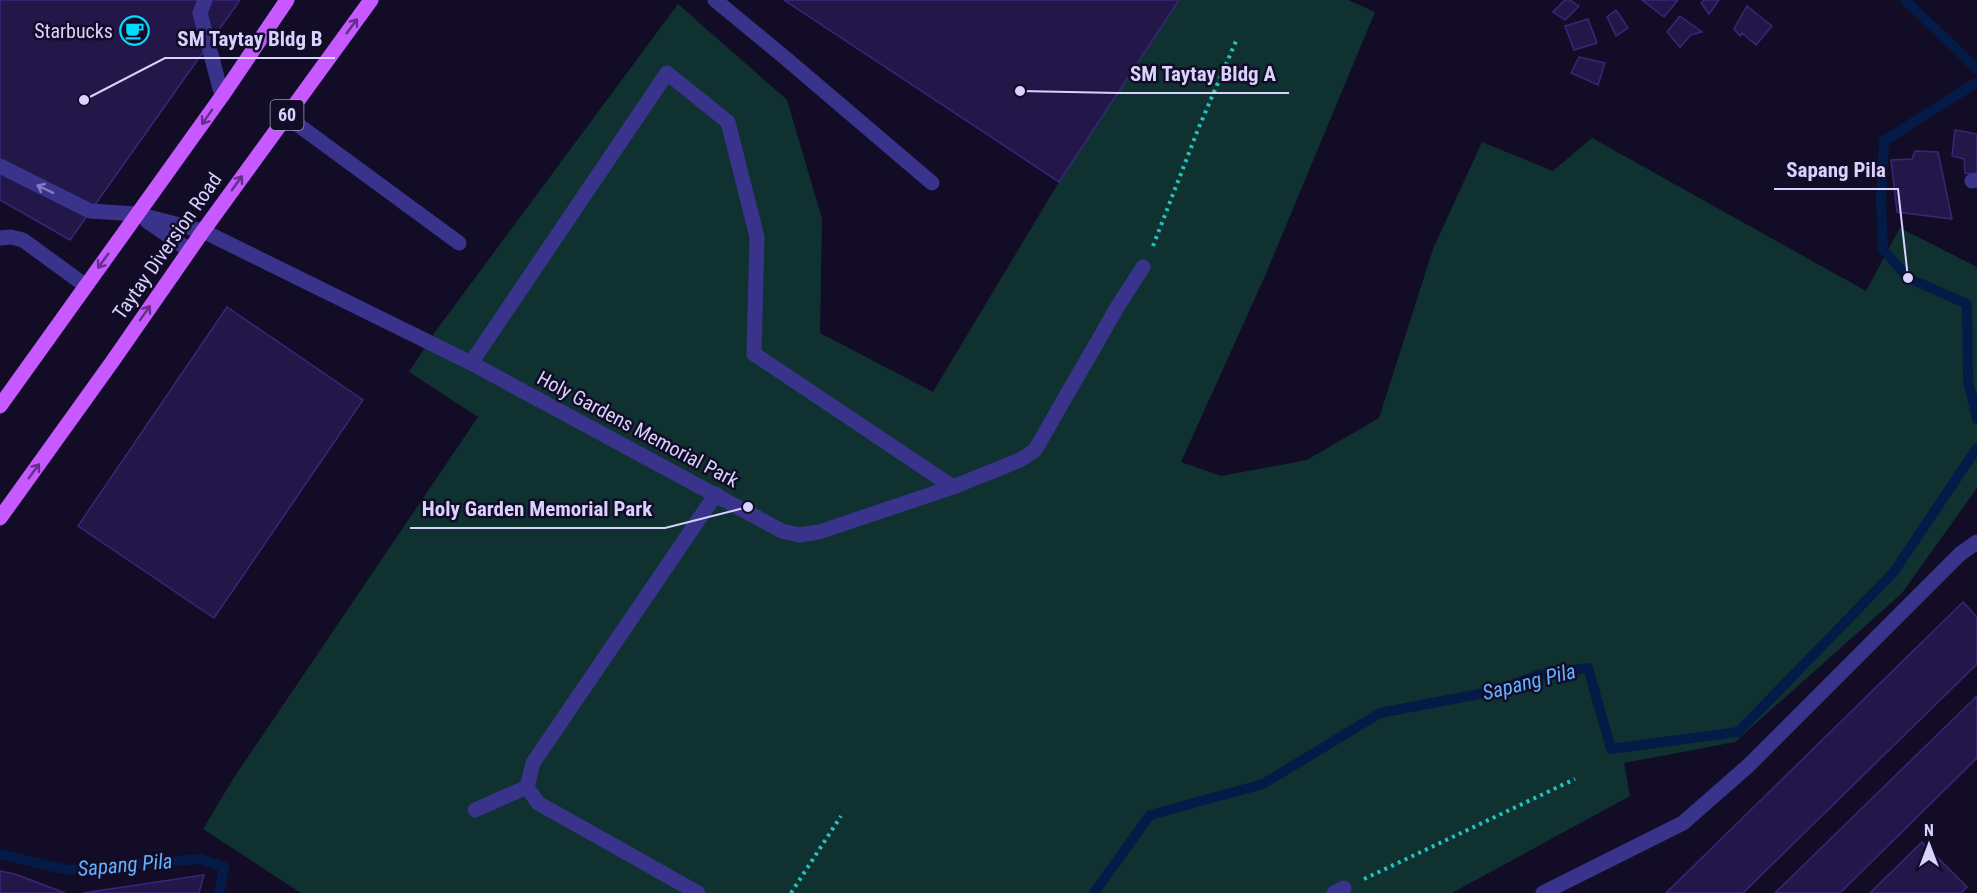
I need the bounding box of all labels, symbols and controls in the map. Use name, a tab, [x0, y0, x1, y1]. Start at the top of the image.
cafe icon: Starbucks	[118, 15, 150, 47]
one-way arrow	[346, 18, 358, 34]
place label: Starbucks	[34, 19, 113, 43]
callout: SM Taytay Bldg B	[165, 19, 335, 58]
text: SM Taytay Bldg B	[177, 27, 323, 51]
callout: SM Taytay Bldg A	[1118, 54, 1289, 93]
text: SM Taytay Bldg A	[1130, 62, 1276, 86]
road number: 60	[270, 100, 304, 130]
one-way arrow	[200, 109, 213, 125]
callout: Sapang Pila	[1774, 150, 1898, 189]
text: Sapang Pila	[1786, 158, 1886, 182]
street label: Taytay Diversion Road	[107, 168, 227, 324]
one-way arrow	[231, 176, 243, 192]
one-way arrow	[37, 182, 55, 194]
one-way arrow	[97, 253, 110, 269]
one-way arrow	[139, 305, 152, 322]
street label: Holy Gardens Memorial Park	[533, 366, 743, 492]
one-way arrow	[28, 463, 40, 479]
callout: Holy Garden Memorial Park	[410, 489, 665, 528]
text: Holy Garden Memorial Park	[422, 497, 653, 521]
water label: Sapang Pila	[1480, 659, 1578, 705]
north arrow	[1899, 815, 1959, 875]
text: N	[1924, 821, 1934, 840]
water label: Sapang Pila	[77, 849, 173, 881]

